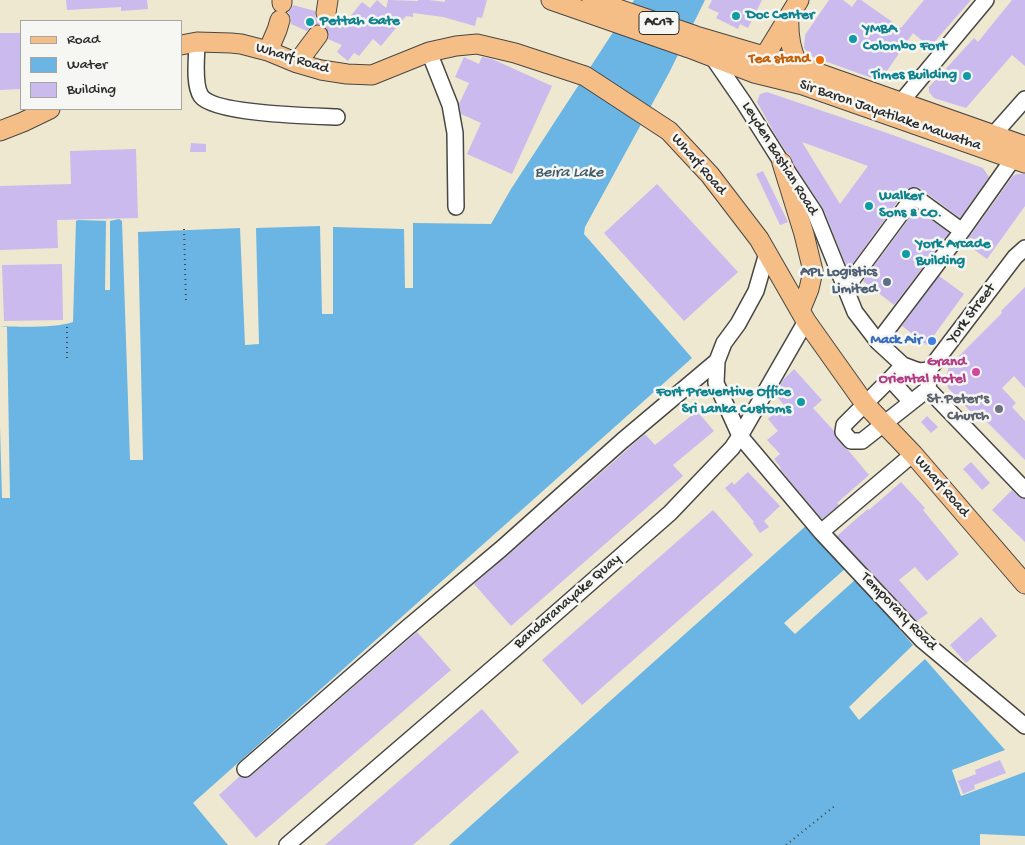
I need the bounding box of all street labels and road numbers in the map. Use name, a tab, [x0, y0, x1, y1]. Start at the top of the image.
road number: AC17	[639, 12, 679, 34]
street label: Wharf Road	[253, 39, 331, 79]
street label: Sir Baron Jayatilake Mawatha	[797, 76, 983, 156]
street label: Leyden Bastian Road	[737, 99, 821, 219]
street label: Wharf Road	[666, 131, 730, 199]
street label: York Street	[944, 281, 1000, 347]
street label: Wharf Road	[909, 453, 973, 521]
street label: Bandaranayake Quay	[511, 551, 625, 653]
street label: Temporary Road	[856, 569, 940, 655]

